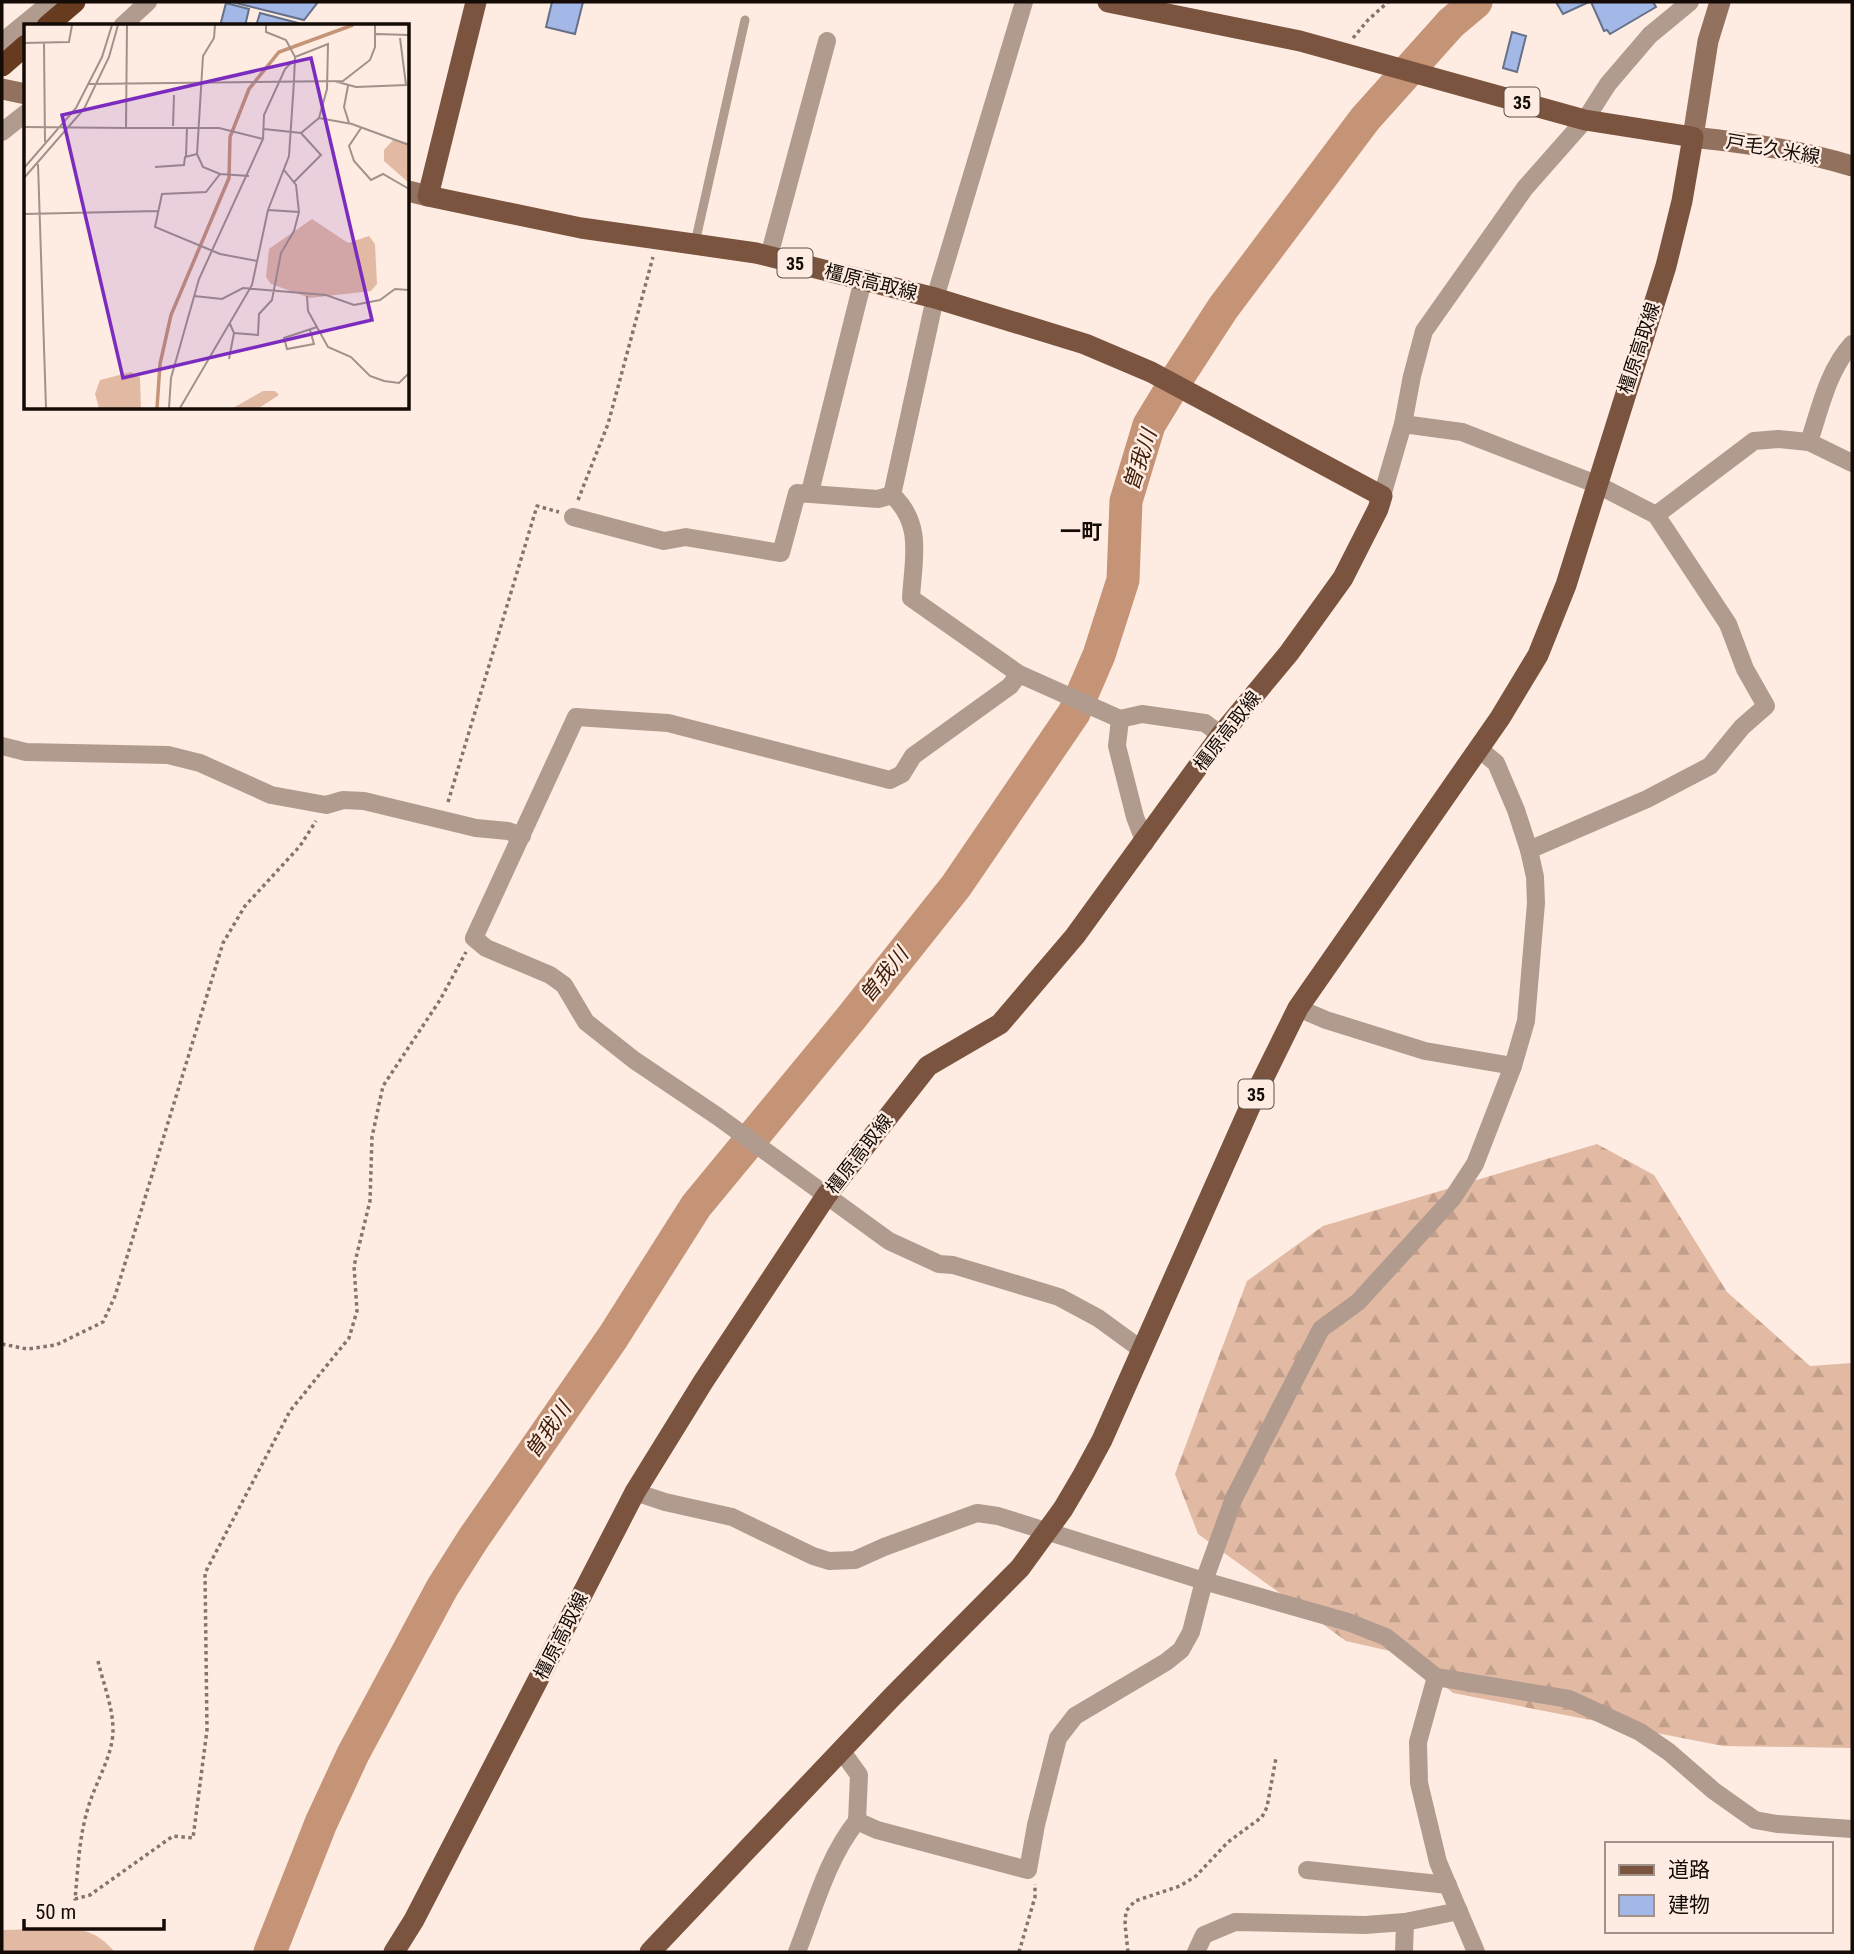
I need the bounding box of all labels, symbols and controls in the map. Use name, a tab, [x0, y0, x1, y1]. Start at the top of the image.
inset map	[24, 24, 410, 410]
road number: 35	[1504, 88, 1540, 116]
street label: 戸毛久米線	[1724, 129, 1822, 169]
road number: 35	[778, 248, 812, 278]
street label: 橿原高取線	[822, 259, 920, 305]
street label: 橿原高取線	[1613, 299, 1665, 397]
water label: 曽我川	[1119, 424, 1162, 494]
district label: 一町	[1060, 520, 1102, 544]
street label: 橿原高取線	[1189, 686, 1265, 776]
water label: 曽我川	[855, 941, 914, 1007]
road number: 35	[1238, 1079, 1274, 1108]
street label: 橿原高取線	[821, 1109, 897, 1199]
water label: 曽我川	[520, 1396, 577, 1463]
street label: 橿原高取線	[529, 1588, 593, 1684]
legend	[1605, 1842, 1833, 1933]
text: 道路	[1668, 1858, 1710, 1882]
scale bar	[24, 1888, 164, 1932]
text: 建物	[1668, 1893, 1710, 1917]
text: 50 m	[35, 1900, 76, 1924]

